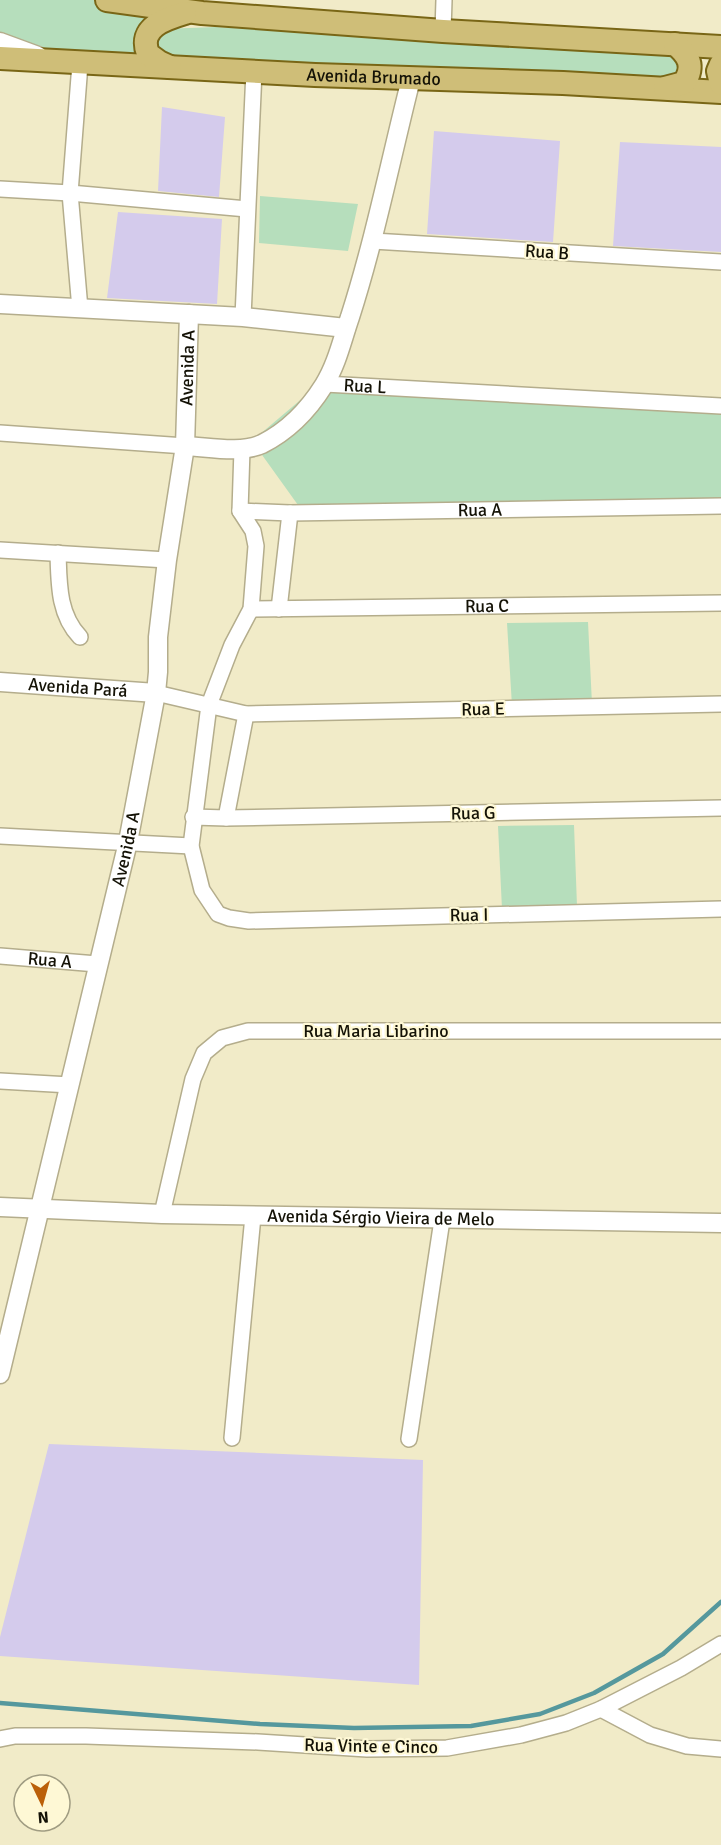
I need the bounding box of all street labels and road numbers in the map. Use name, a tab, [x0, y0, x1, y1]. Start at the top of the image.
street label: Avenida Brumado	[306, 64, 441, 90]
street label: Rua B	[524, 239, 570, 265]
street label: Avenida A	[175, 329, 200, 406]
street label: Rua L	[343, 374, 387, 398]
street label: Rua A	[458, 499, 502, 521]
street label: Rua C	[465, 595, 509, 617]
street label: Avenida Pará	[27, 673, 128, 702]
street label: Rua E	[461, 698, 505, 720]
street label: Rua G	[450, 802, 496, 824]
street label: Avenida A	[107, 810, 145, 889]
street label: Rua I	[449, 904, 489, 926]
street label: Rua A	[27, 947, 73, 973]
street label: Rua Maria Libarino	[303, 1020, 449, 1042]
street label: Avenida Sérgio Vieira de Melo	[267, 1205, 495, 1230]
street label: Rua Vinte e Cinco	[304, 1734, 438, 1758]

